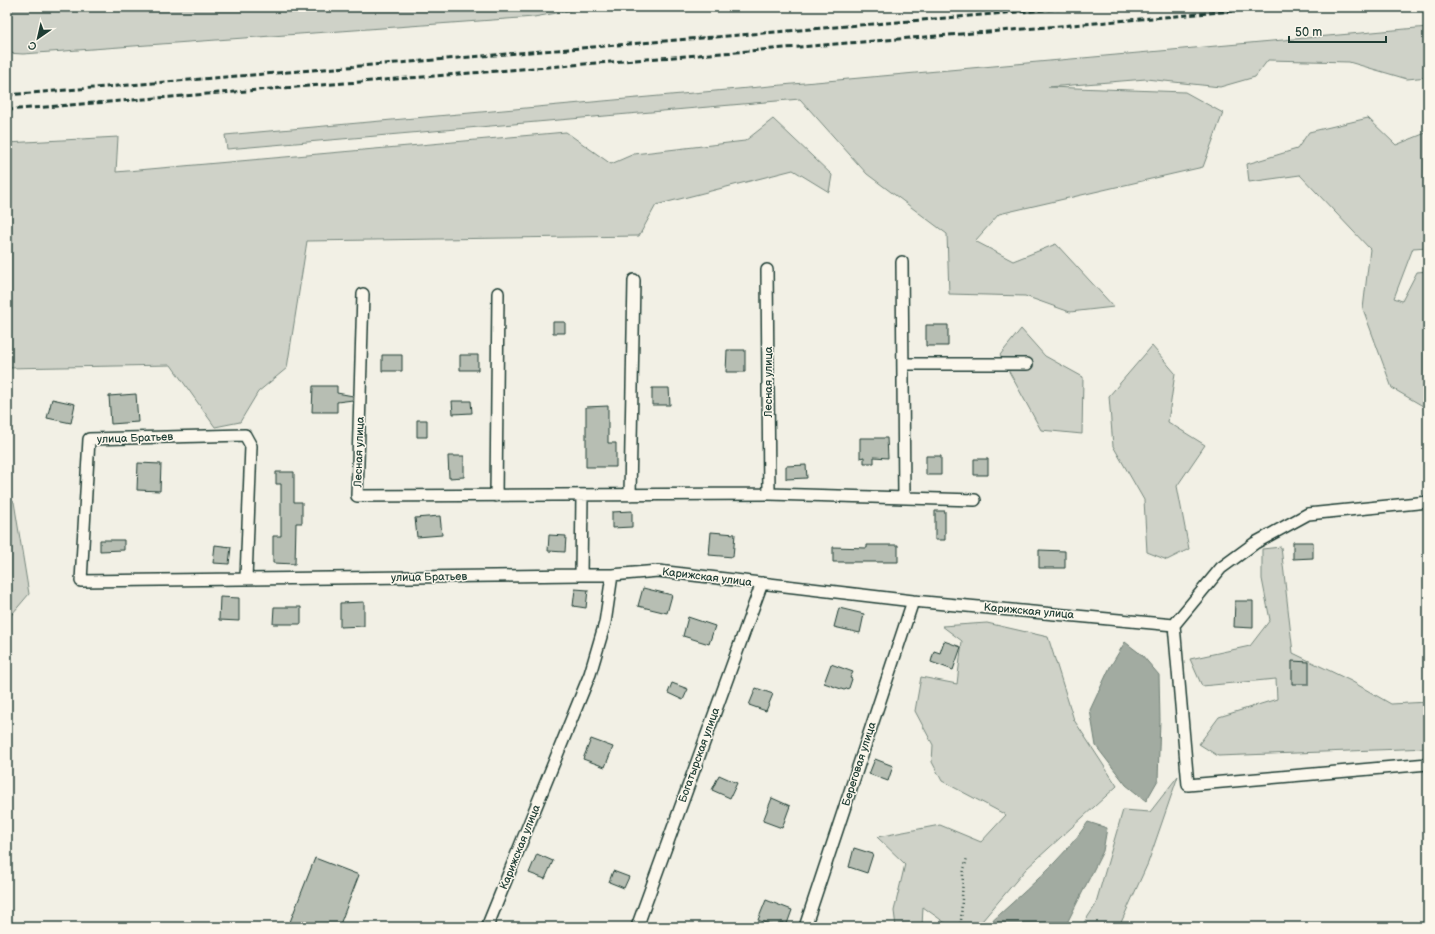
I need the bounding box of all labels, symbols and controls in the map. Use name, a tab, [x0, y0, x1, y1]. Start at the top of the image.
north arrow	[18, 18, 58, 58]
scale bar	[1289, 18, 1386, 44]
text: 50 m	[1295, 25, 1322, 40]
text: С	[26, 38, 39, 53]
street label: Лесная улица	[762, 346, 775, 418]
street label: Лесная улица	[351, 416, 367, 489]
street label: улица Братьев	[97, 430, 174, 446]
street label: Карижская улица	[661, 565, 753, 589]
street label: улица Братьев	[391, 570, 467, 584]
street label: Карижская улица	[983, 601, 1075, 621]
street label: Богатырская улица	[676, 705, 722, 804]
street label: Береговая улица	[839, 720, 879, 808]
street label: Карижская улица	[497, 802, 543, 891]

